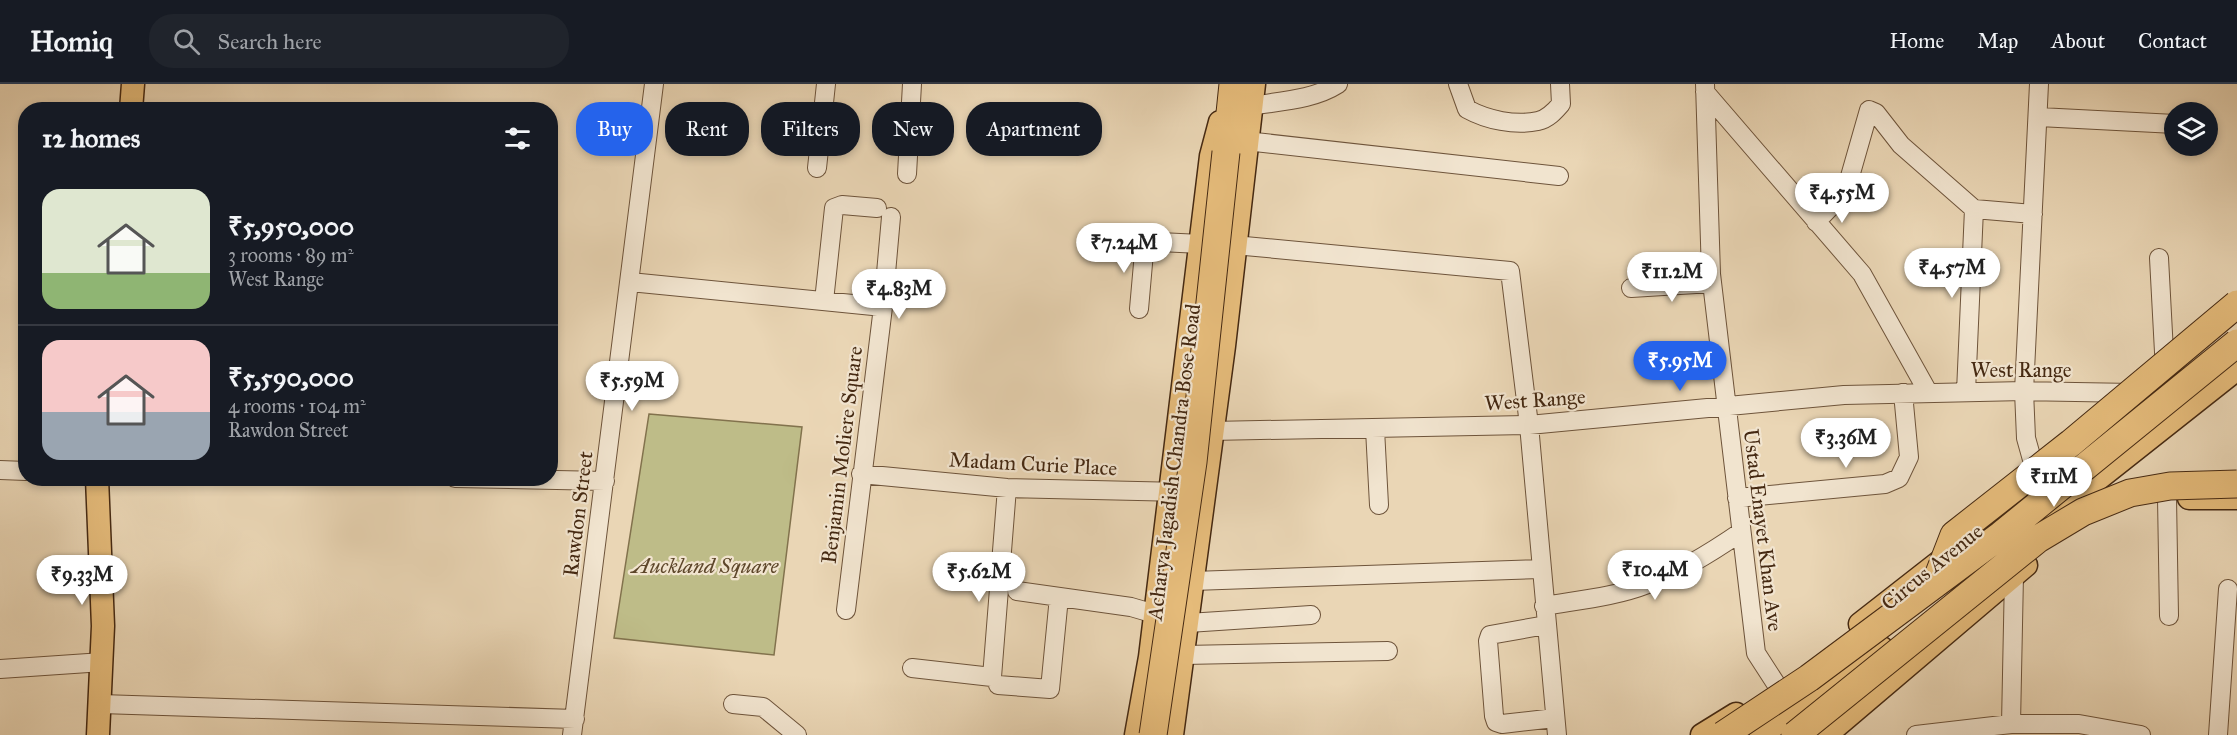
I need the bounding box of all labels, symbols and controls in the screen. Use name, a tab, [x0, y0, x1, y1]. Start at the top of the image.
search box	[149, 14, 569, 68]
text: Homiq	[30, 24, 113, 59]
icon: search	[170, 25, 203, 58]
text: Search here	[218, 28, 322, 55]
text: Home	[1889, 28, 1944, 54]
text: Map	[1977, 28, 2018, 54]
text: About	[2051, 28, 2105, 54]
text: Contact	[2138, 28, 2207, 54]
chip: Buy	[576, 102, 653, 156]
chip: Rent	[665, 102, 749, 156]
chip: Filters	[761, 102, 860, 156]
chip: New	[872, 102, 954, 156]
chip: Apartment	[966, 102, 1102, 156]
map controls	[2164, 102, 2218, 156]
button: layers	[2164, 102, 2218, 156]
text: 12 homes	[42, 122, 140, 154]
icon: filters	[501, 122, 534, 155]
pin: ₹4.55M	[1793, 173, 1891, 224]
text: ₹4.55M	[1809, 180, 1875, 204]
text: ₹5,950,000	[228, 210, 354, 242]
icon: home	[90, 213, 162, 285]
pin: ₹7.24M	[1075, 223, 1173, 274]
text: ₹7.24M	[1090, 230, 1158, 254]
text: 3 rooms · 89 m²	[228, 243, 353, 267]
pin: ₹4.57M	[1903, 248, 2001, 299]
pin: ₹11.2M	[1623, 252, 1721, 303]
text: ₹4.57M	[1918, 255, 1986, 279]
text: ₹11.2M	[1641, 259, 1703, 283]
text: West Range	[228, 267, 324, 291]
pin: ₹4.83M	[850, 269, 948, 320]
text: ₹4.83M	[866, 276, 932, 300]
street label: Acharya Jagadish Chandra Bose Road	[1142, 302, 1206, 623]
pin: ₹5.95M	[1631, 341, 1729, 392]
street label: Benjamin Moliere Square	[816, 344, 868, 565]
text: ₹5.95M	[1647, 348, 1713, 372]
street label: West Range	[1971, 357, 2072, 383]
text: ₹5,590,000	[228, 361, 354, 393]
pin: ₹5.59M	[583, 361, 681, 412]
icon: home	[90, 364, 162, 436]
text: ₹5.59M	[600, 368, 664, 392]
street label: West Range	[1484, 383, 1587, 416]
text: 4 rooms · 104 m²	[228, 394, 366, 418]
text: Rawdon Street	[228, 418, 348, 442]
pin: ₹3.36M	[1797, 418, 1895, 469]
text: ₹3.36M	[1815, 425, 1877, 449]
street label: Ustad Enayet Khan Ave	[1738, 427, 1788, 633]
street label: Madam Curie Place	[948, 447, 1118, 481]
street label: Rawdon Street	[557, 449, 599, 578]
pin: ₹11M	[2018, 457, 2090, 508]
text: ₹11M	[2030, 464, 2078, 488]
street label: Circus Avenue	[1876, 518, 1988, 616]
pin: ₹10.4M	[1606, 550, 1704, 601]
pin: ₹5.62M	[930, 552, 1028, 603]
park label: Auckland Square	[630, 553, 779, 579]
pin: ₹9.33M	[33, 555, 131, 606]
text: ₹10.4M	[1622, 557, 1689, 581]
text: ₹5.62M	[946, 559, 1012, 583]
text: ₹9.33M	[51, 562, 113, 586]

